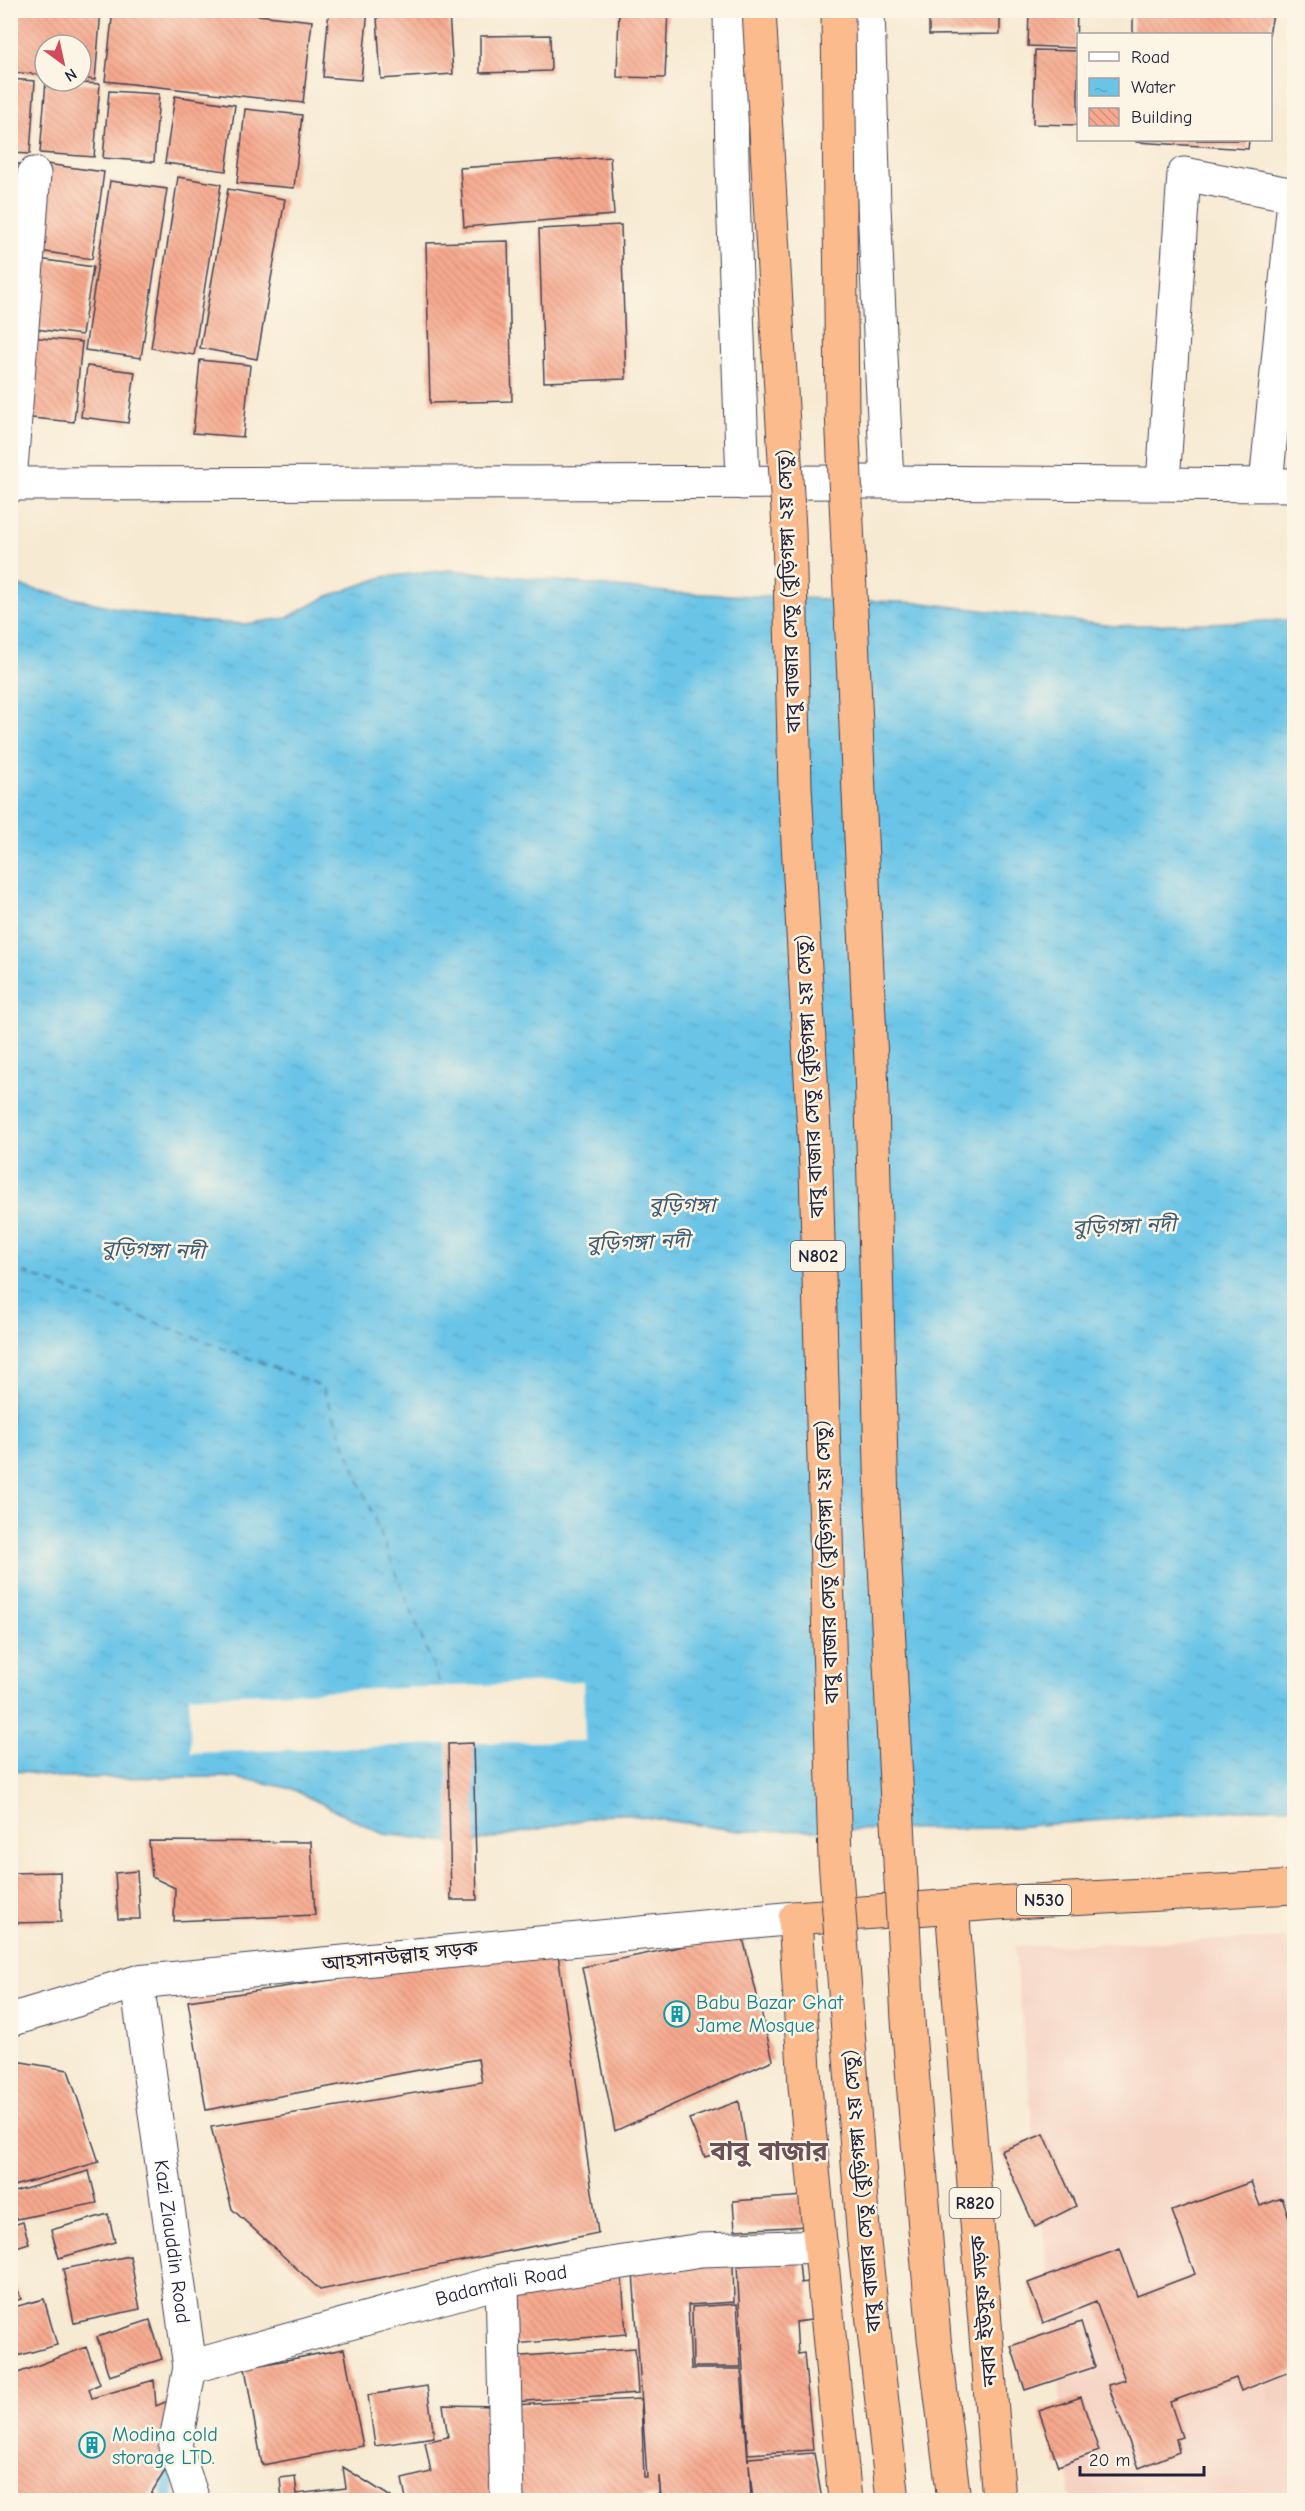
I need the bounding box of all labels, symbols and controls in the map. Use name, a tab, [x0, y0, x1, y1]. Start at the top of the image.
north arrow	[33, 33, 93, 93]
legend	[1077, 33, 1272, 141]
text: Road	[1131, 47, 1170, 68]
text: N	[61, 64, 80, 85]
text: Water	[1131, 77, 1176, 98]
text: Building	[1131, 107, 1193, 128]
street label: বাবু বাজার সেতু (বুড়িগঙ্গা ২য় সেতু)	[772, 449, 806, 734]
street label: বাবু বাজার সেতু (বুড়িগঙ্গা ২য় সেতু)	[790, 934, 830, 1219]
water label: বুড়িগঙ্গা	[649, 1193, 720, 1217]
water label: বুড়িগঙ্গা নদী	[1072, 1211, 1181, 1240]
water label: বুড়িগঙ্গা নদী	[586, 1227, 695, 1256]
water label: বুড়িগঙ্গা নদী	[101, 1235, 210, 1264]
road number: N802	[791, 1241, 845, 1271]
street label: বাবু বাজার সেতু (বুড়িগঙ্গা ২য় সেতু)	[810, 1420, 844, 1705]
road number: N530	[1017, 1885, 1071, 1915]
street label: আহসানউল্লাহ সড়ক	[320, 1935, 480, 1976]
place label: Babu Bazar Ghat Jame Mosque	[696, 1991, 845, 2037]
building icon: Babu Bazar Ghat Jame Mosque	[662, 1999, 692, 2029]
street label: বাবু বাজার সেতু (বুড়িগঙ্গা ২য় সেতু)	[837, 2049, 887, 2334]
district label: বাবু বাজার	[709, 2137, 828, 2168]
street label: Kazi Ziauddin Road	[150, 2158, 195, 2325]
road number: R820	[950, 2188, 1000, 2218]
street label: নবাব ইউসুফ সড়ক	[965, 2234, 1002, 2389]
street label: Badamtali Road	[433, 2260, 569, 2310]
place label: Modina cold storage LTD.	[112, 2423, 218, 2469]
building icon: Modina cold storage LTD.	[77, 2430, 107, 2460]
scale bar	[1080, 2439, 1204, 2477]
text: 20 m	[1089, 2450, 1130, 2471]

